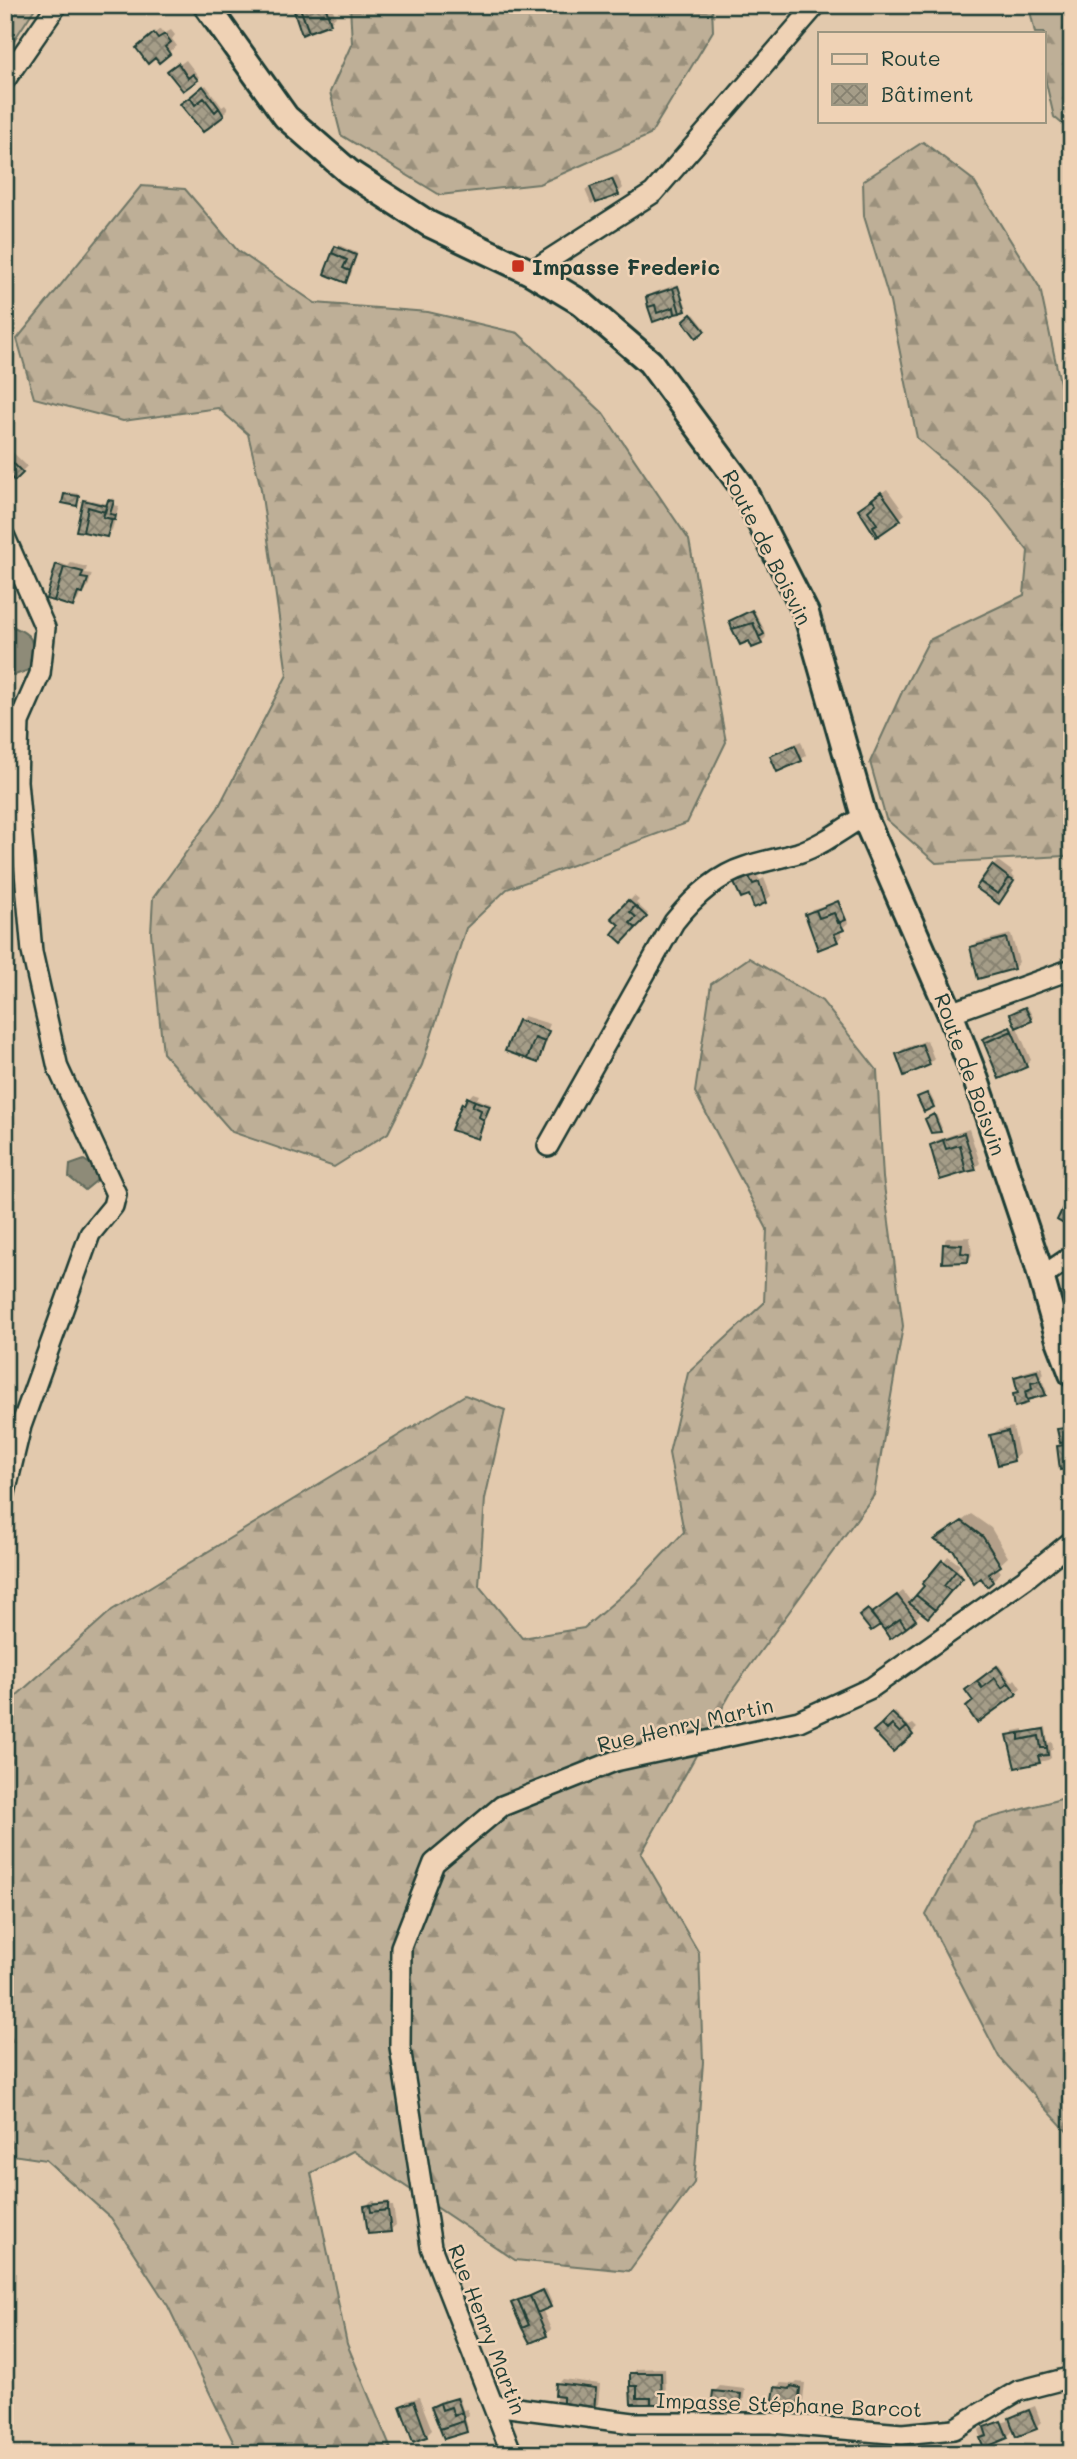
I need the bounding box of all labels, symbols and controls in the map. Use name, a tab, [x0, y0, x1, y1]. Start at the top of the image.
legend	[818, 32, 1046, 122]
text: Route	[881, 44, 941, 71]
text: Bâtiment	[881, 80, 973, 107]
place label: Impasse Frederic	[532, 253, 720, 280]
marker: Impasse Frederic	[510, 258, 526, 274]
street label: Route de Boisvin	[717, 465, 819, 629]
street label: Route de Boisvin	[929, 989, 1013, 1159]
street label: Rue Henry Martin	[594, 1691, 776, 1757]
street label: Rue Henry Martin	[443, 2240, 533, 2418]
street label: Impasse Stéphane Barcot	[656, 2386, 922, 2422]

